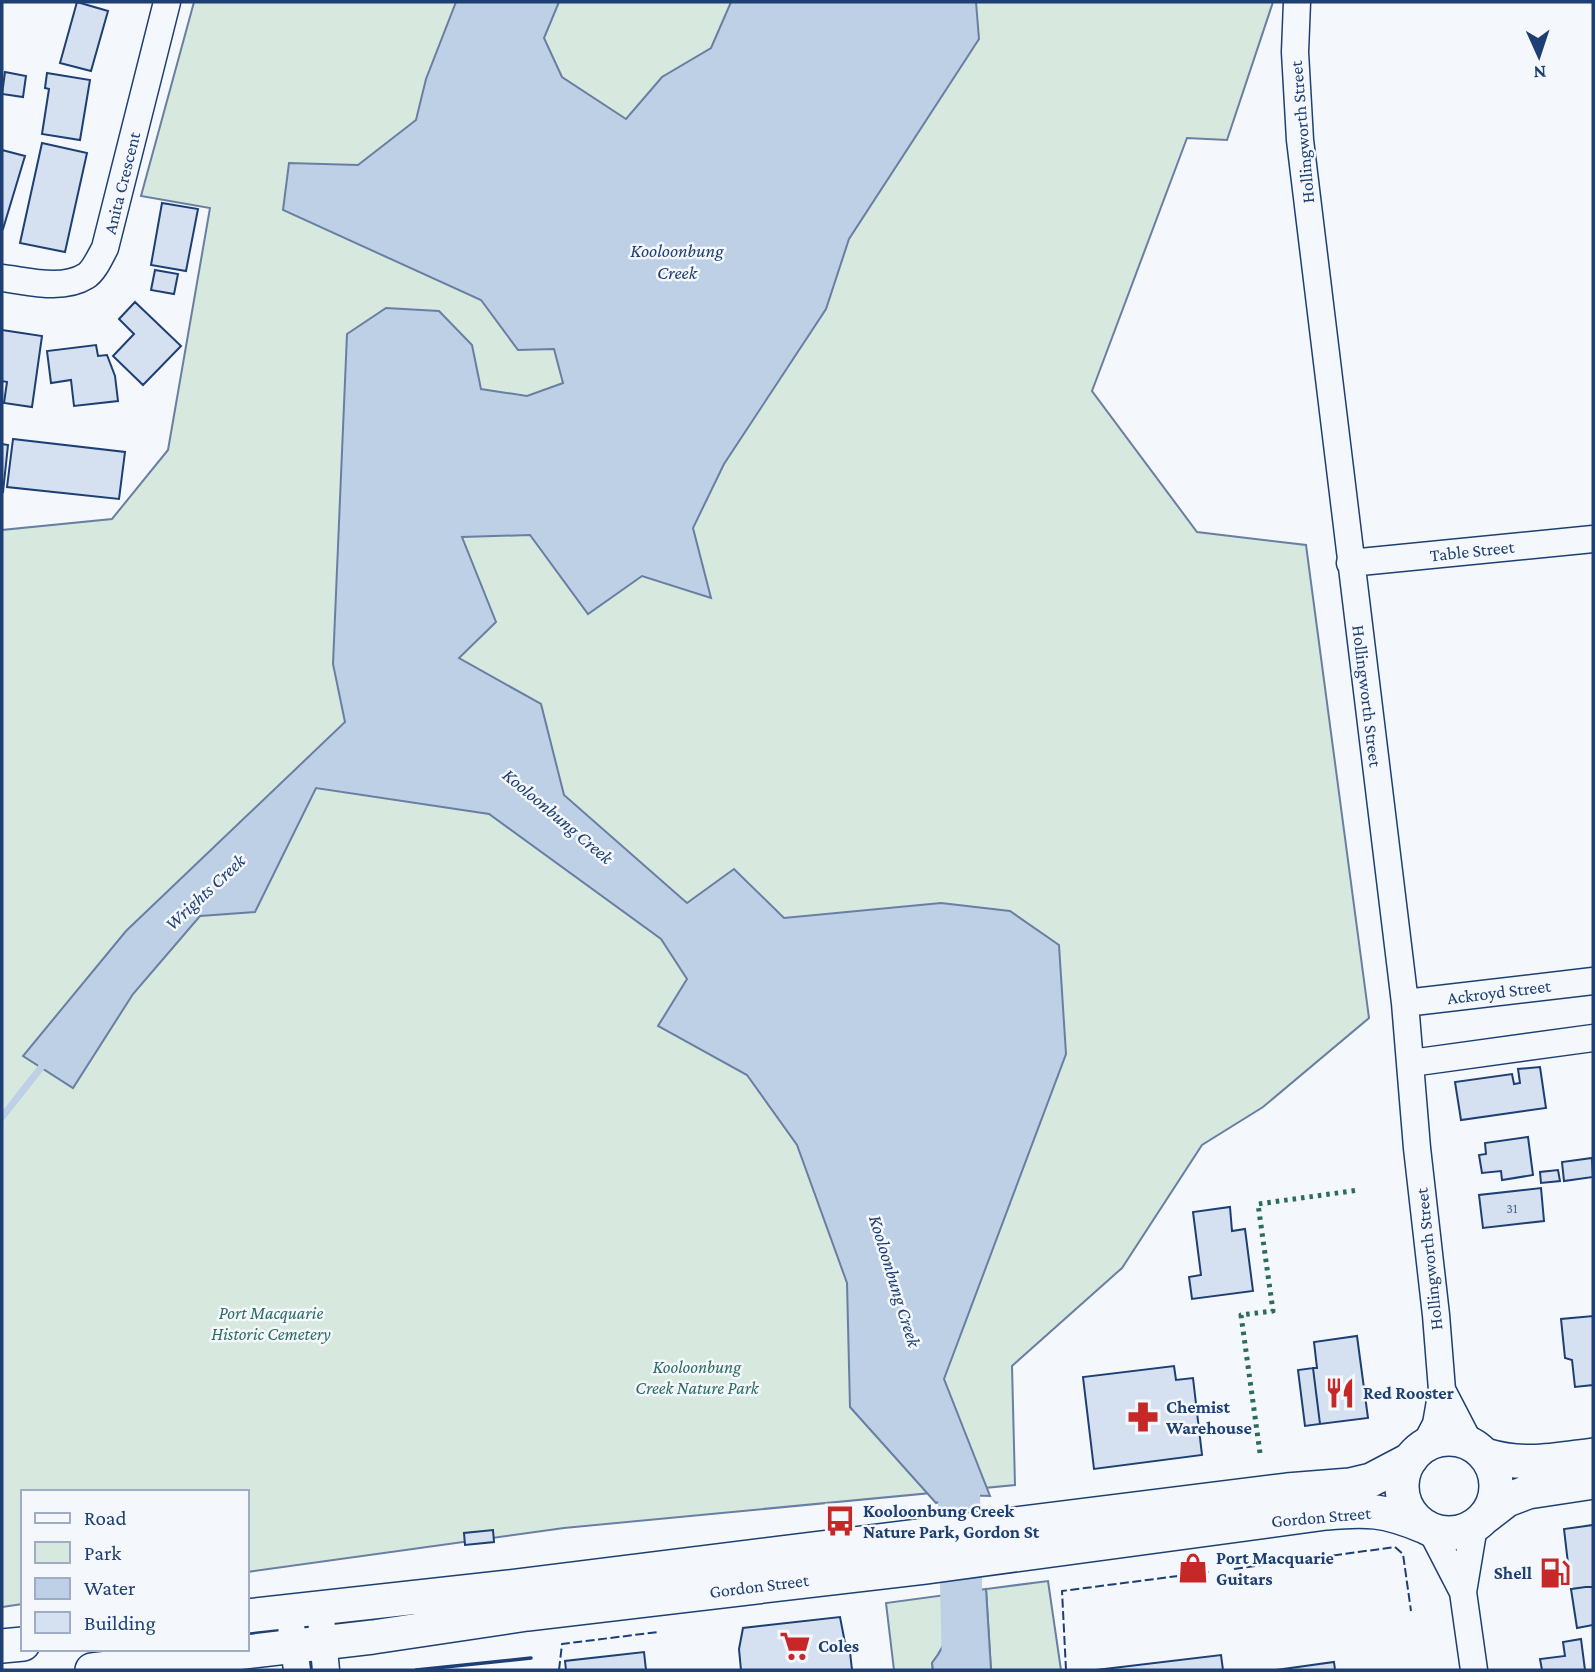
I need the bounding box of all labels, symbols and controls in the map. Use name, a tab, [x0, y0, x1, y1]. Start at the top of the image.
north arrow	[1504, 21, 1574, 91]
street label: Hollingworth Street	[1286, 59, 1318, 204]
text: N	[1533, 62, 1547, 83]
street label: Anita Crescent	[100, 129, 145, 236]
water label: Kooloonbung Creek	[630, 240, 724, 283]
street label: Table Street	[1429, 537, 1516, 565]
street label: Hollingworth Street	[1348, 624, 1386, 769]
water label: Kooloonbung Creek	[499, 764, 618, 869]
water label: Wrights Creek	[161, 849, 250, 934]
street label: Ackroyd Street	[1446, 976, 1553, 1008]
street label: Hollingworth Street	[1411, 1186, 1446, 1331]
house number: 31	[1506, 1200, 1518, 1216]
water label: Kooloonbung Creek	[865, 1212, 925, 1350]
park label: Port Macquarie Historic Cemetery	[211, 1303, 331, 1344]
park label: Kooloonbung Creek Nature Park	[635, 1357, 760, 1398]
restaurant icon: Red Rooster	[1323, 1376, 1357, 1410]
place label: Red Rooster	[1363, 1383, 1454, 1403]
place label: Chemist Warehouse	[1165, 1397, 1252, 1438]
pharmacy icon: Chemist Warehouse	[1126, 1400, 1160, 1434]
legend	[21, 1490, 248, 1651]
place label: Kooloonbung Creek Nature Park, Gordon St	[863, 1501, 1040, 1542]
street label: Gordon Street	[1270, 1503, 1373, 1531]
bus stop icon: Kooloonbung Creek Nature Park, Gordon St	[823, 1504, 857, 1538]
text: Road	[84, 1506, 127, 1530]
text: Park	[84, 1541, 121, 1565]
place label: Port Macquarie Guitars	[1216, 1548, 1334, 1589]
shop icon: Port Macquarie Guitars	[1176, 1551, 1210, 1585]
fuel station icon: Shell	[1538, 1556, 1572, 1590]
place label: Shell	[1494, 1563, 1532, 1583]
street label: Gordon Street	[708, 1570, 811, 1602]
text: Water	[84, 1576, 136, 1600]
text: Building	[84, 1611, 156, 1635]
supermarket icon: Coles	[778, 1629, 812, 1663]
place label: Coles	[818, 1636, 859, 1656]

